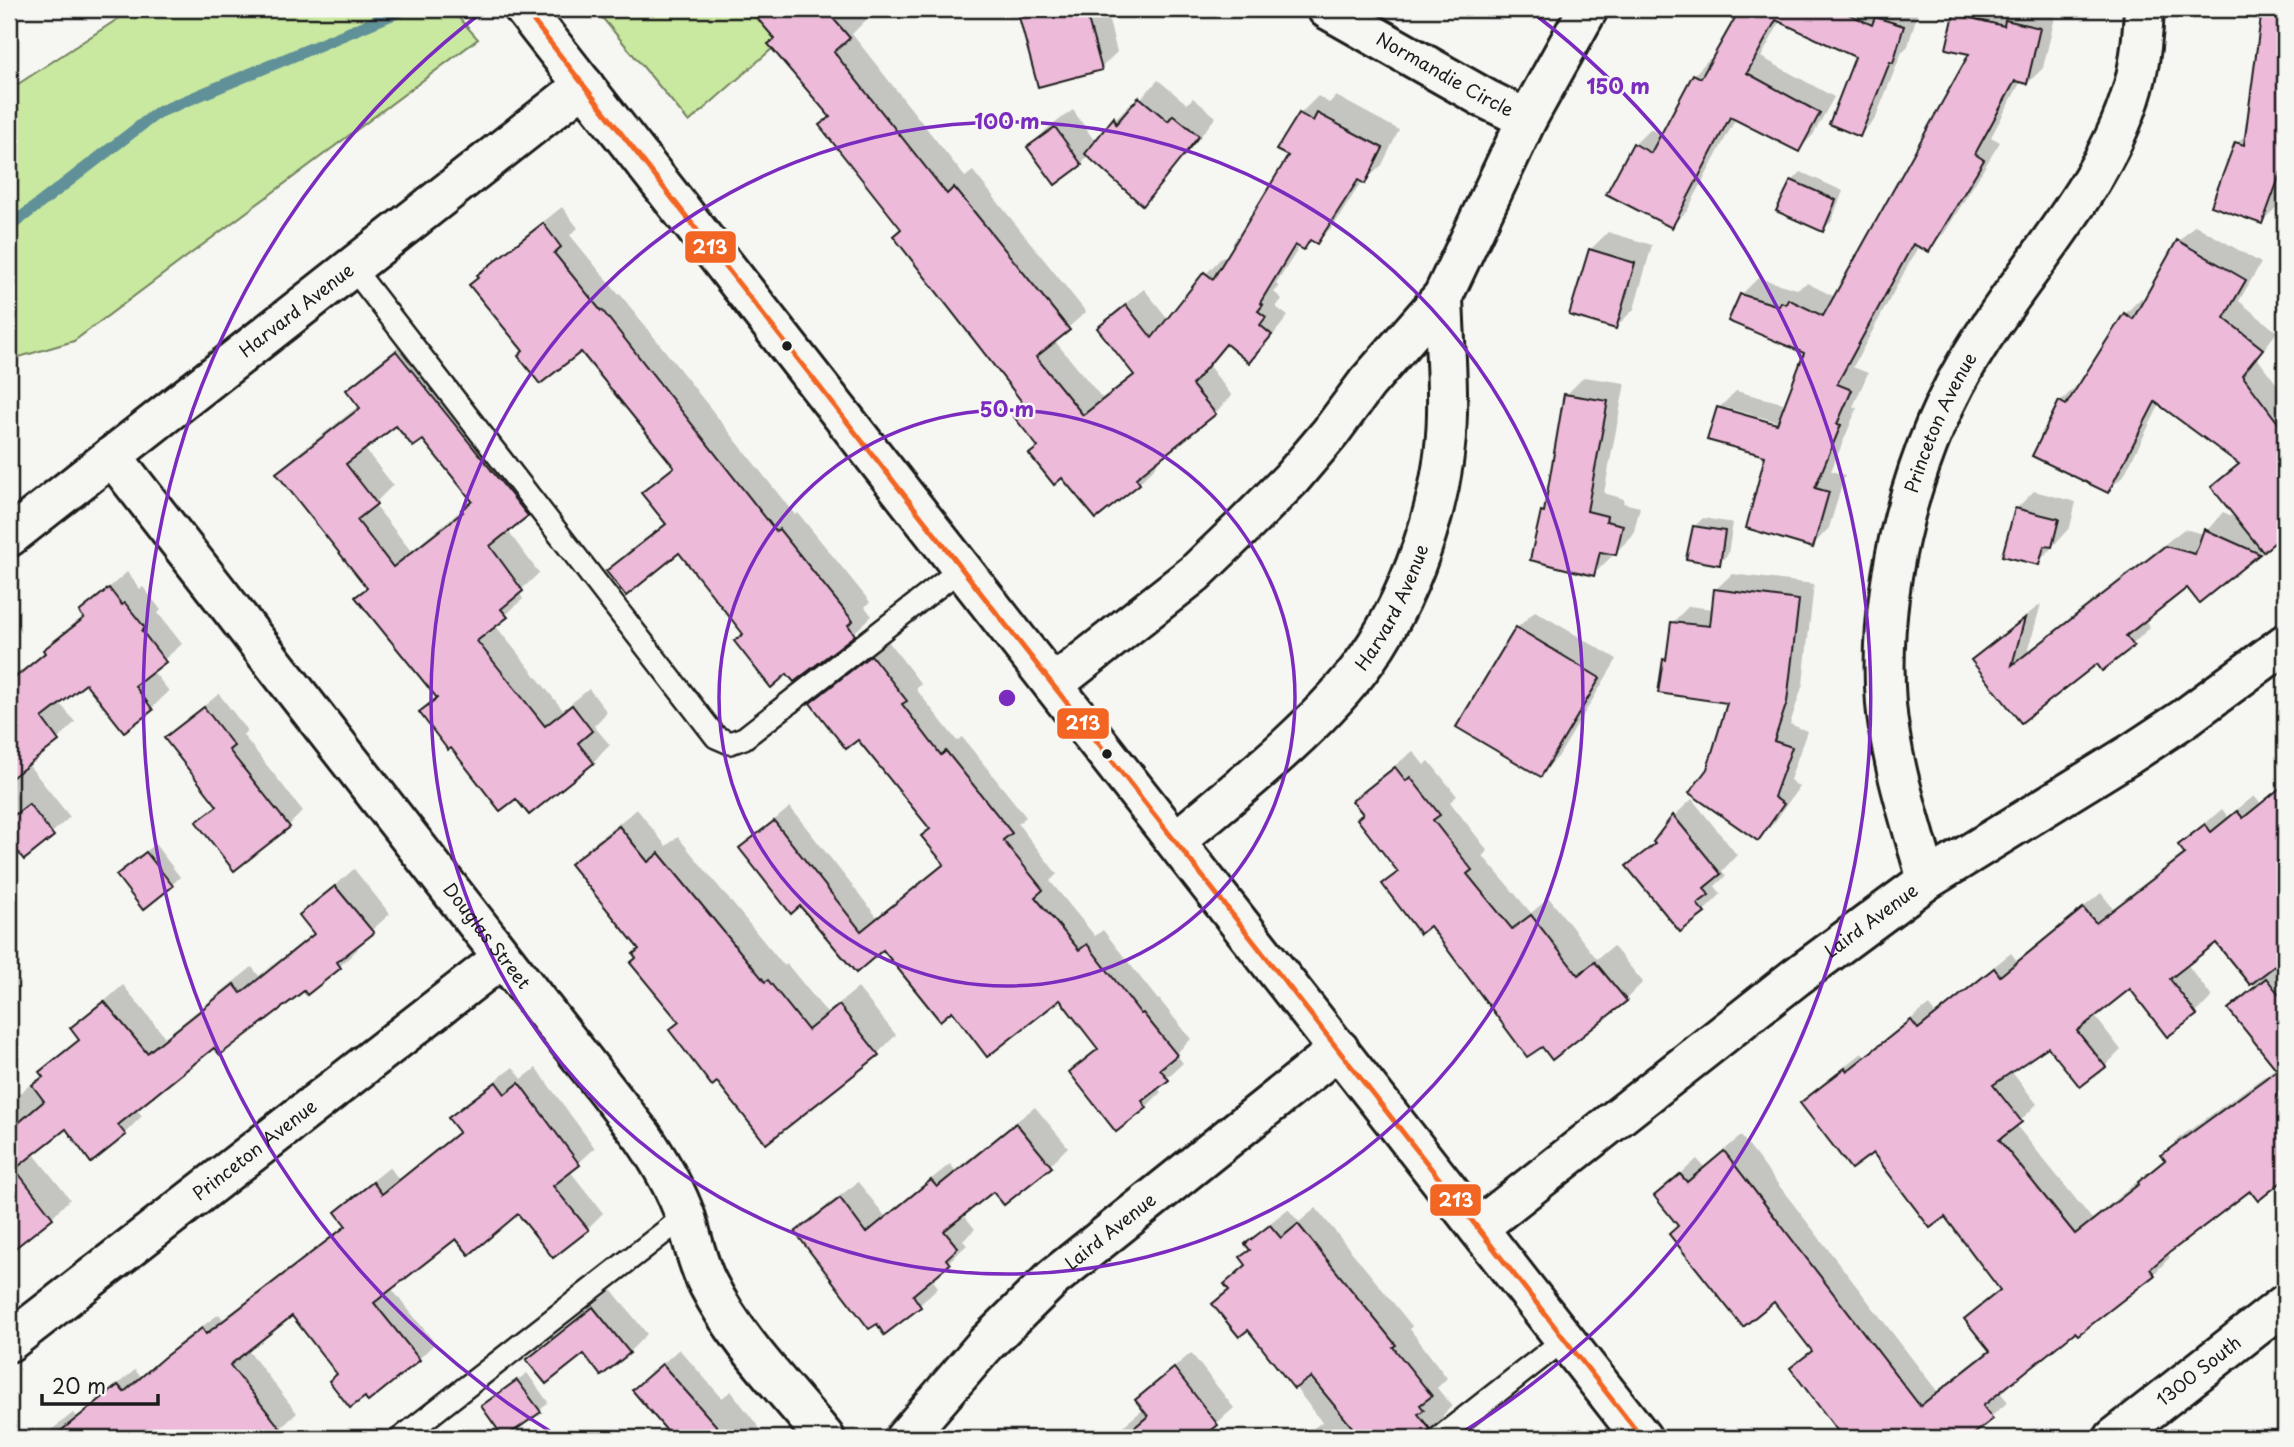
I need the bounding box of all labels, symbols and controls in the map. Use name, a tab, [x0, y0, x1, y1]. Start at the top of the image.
street label: Normandie Circle	[1372, 25, 1519, 123]
text: 150 m	[1586, 69, 1650, 101]
text: 100 m	[974, 104, 1040, 136]
line badge: 213	[684, 230, 737, 264]
text: 213	[693, 232, 727, 260]
street label: Harvard Avenue	[233, 256, 359, 363]
unlabelled marker	[780, 339, 794, 353]
street label: Princeton Avenue	[1897, 347, 1982, 496]
text: 50 m	[980, 392, 1034, 424]
street label: Harvard Avenue	[1348, 540, 1434, 676]
centre of rings	[995, 686, 1019, 710]
line badge: 213	[1056, 707, 1110, 740]
text: 213	[1066, 708, 1100, 736]
unlabelled marker	[1100, 747, 1114, 761]
street label: Douglas Street	[438, 876, 538, 994]
street label: Laird Avenue	[1818, 876, 1923, 964]
street label: Princeton Avenue	[186, 1092, 322, 1206]
line badge: 213	[1429, 1183, 1482, 1217]
text: 213	[1439, 1185, 1473, 1213]
street label: Laird Avenue	[1058, 1186, 1161, 1276]
street label: 1300 South	[2150, 1328, 2246, 1412]
scale bar	[42, 1363, 158, 1407]
text: 20 m	[52, 1369, 106, 1401]

